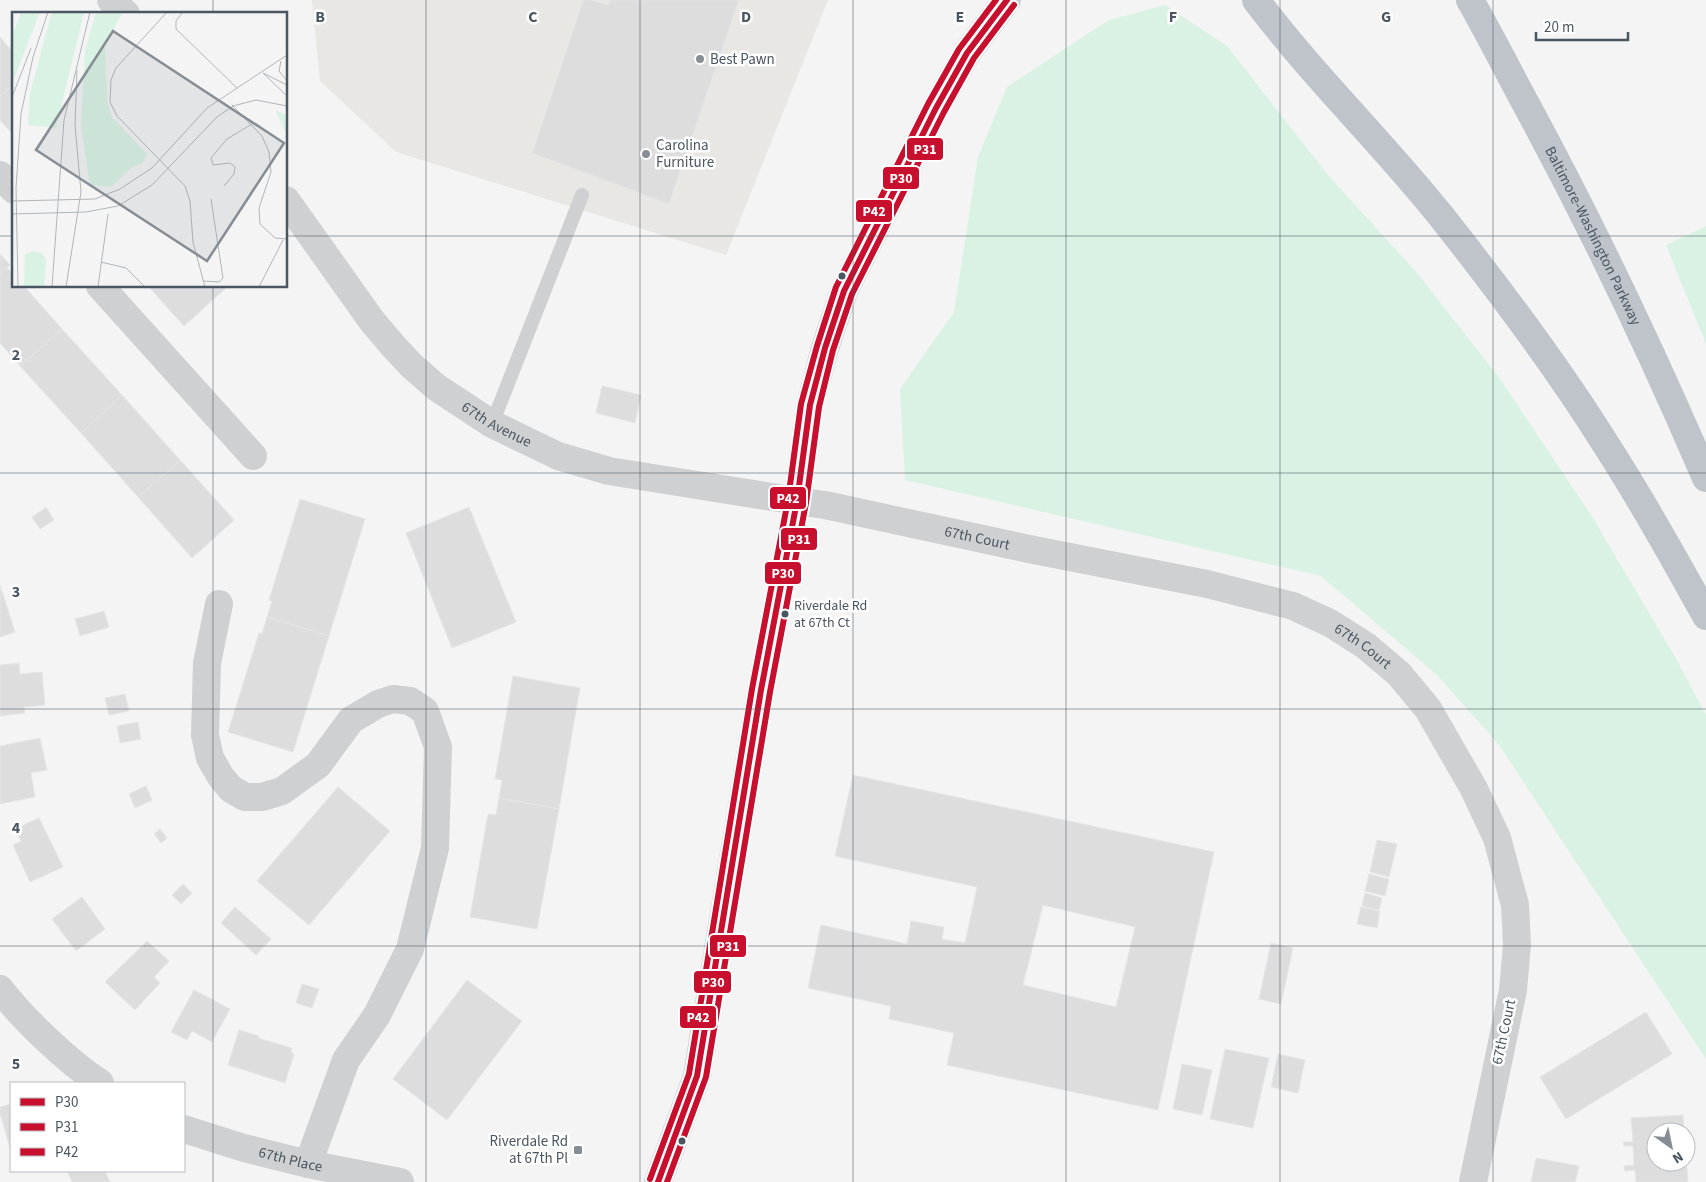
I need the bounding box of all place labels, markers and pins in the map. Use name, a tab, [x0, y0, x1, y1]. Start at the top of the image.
place label: Best Pawn	[710, 49, 775, 70]
marker: Best Pawn	[694, 53, 706, 65]
place label: Carolina Furniture	[656, 135, 714, 173]
marker: Carolina Furniture	[640, 148, 652, 160]
unlabelled marker	[837, 271, 847, 281]
place label: Riverdale Rd at 67th Ct	[794, 596, 867, 633]
marker: Riverdale Rd at 67th Ct	[780, 609, 790, 619]
place label: Riverdale Rd at 67th Pl	[489, 1131, 568, 1169]
unlabelled marker	[677, 1136, 687, 1146]
marker: Riverdale Rd at 67th Pl	[572, 1144, 584, 1156]

